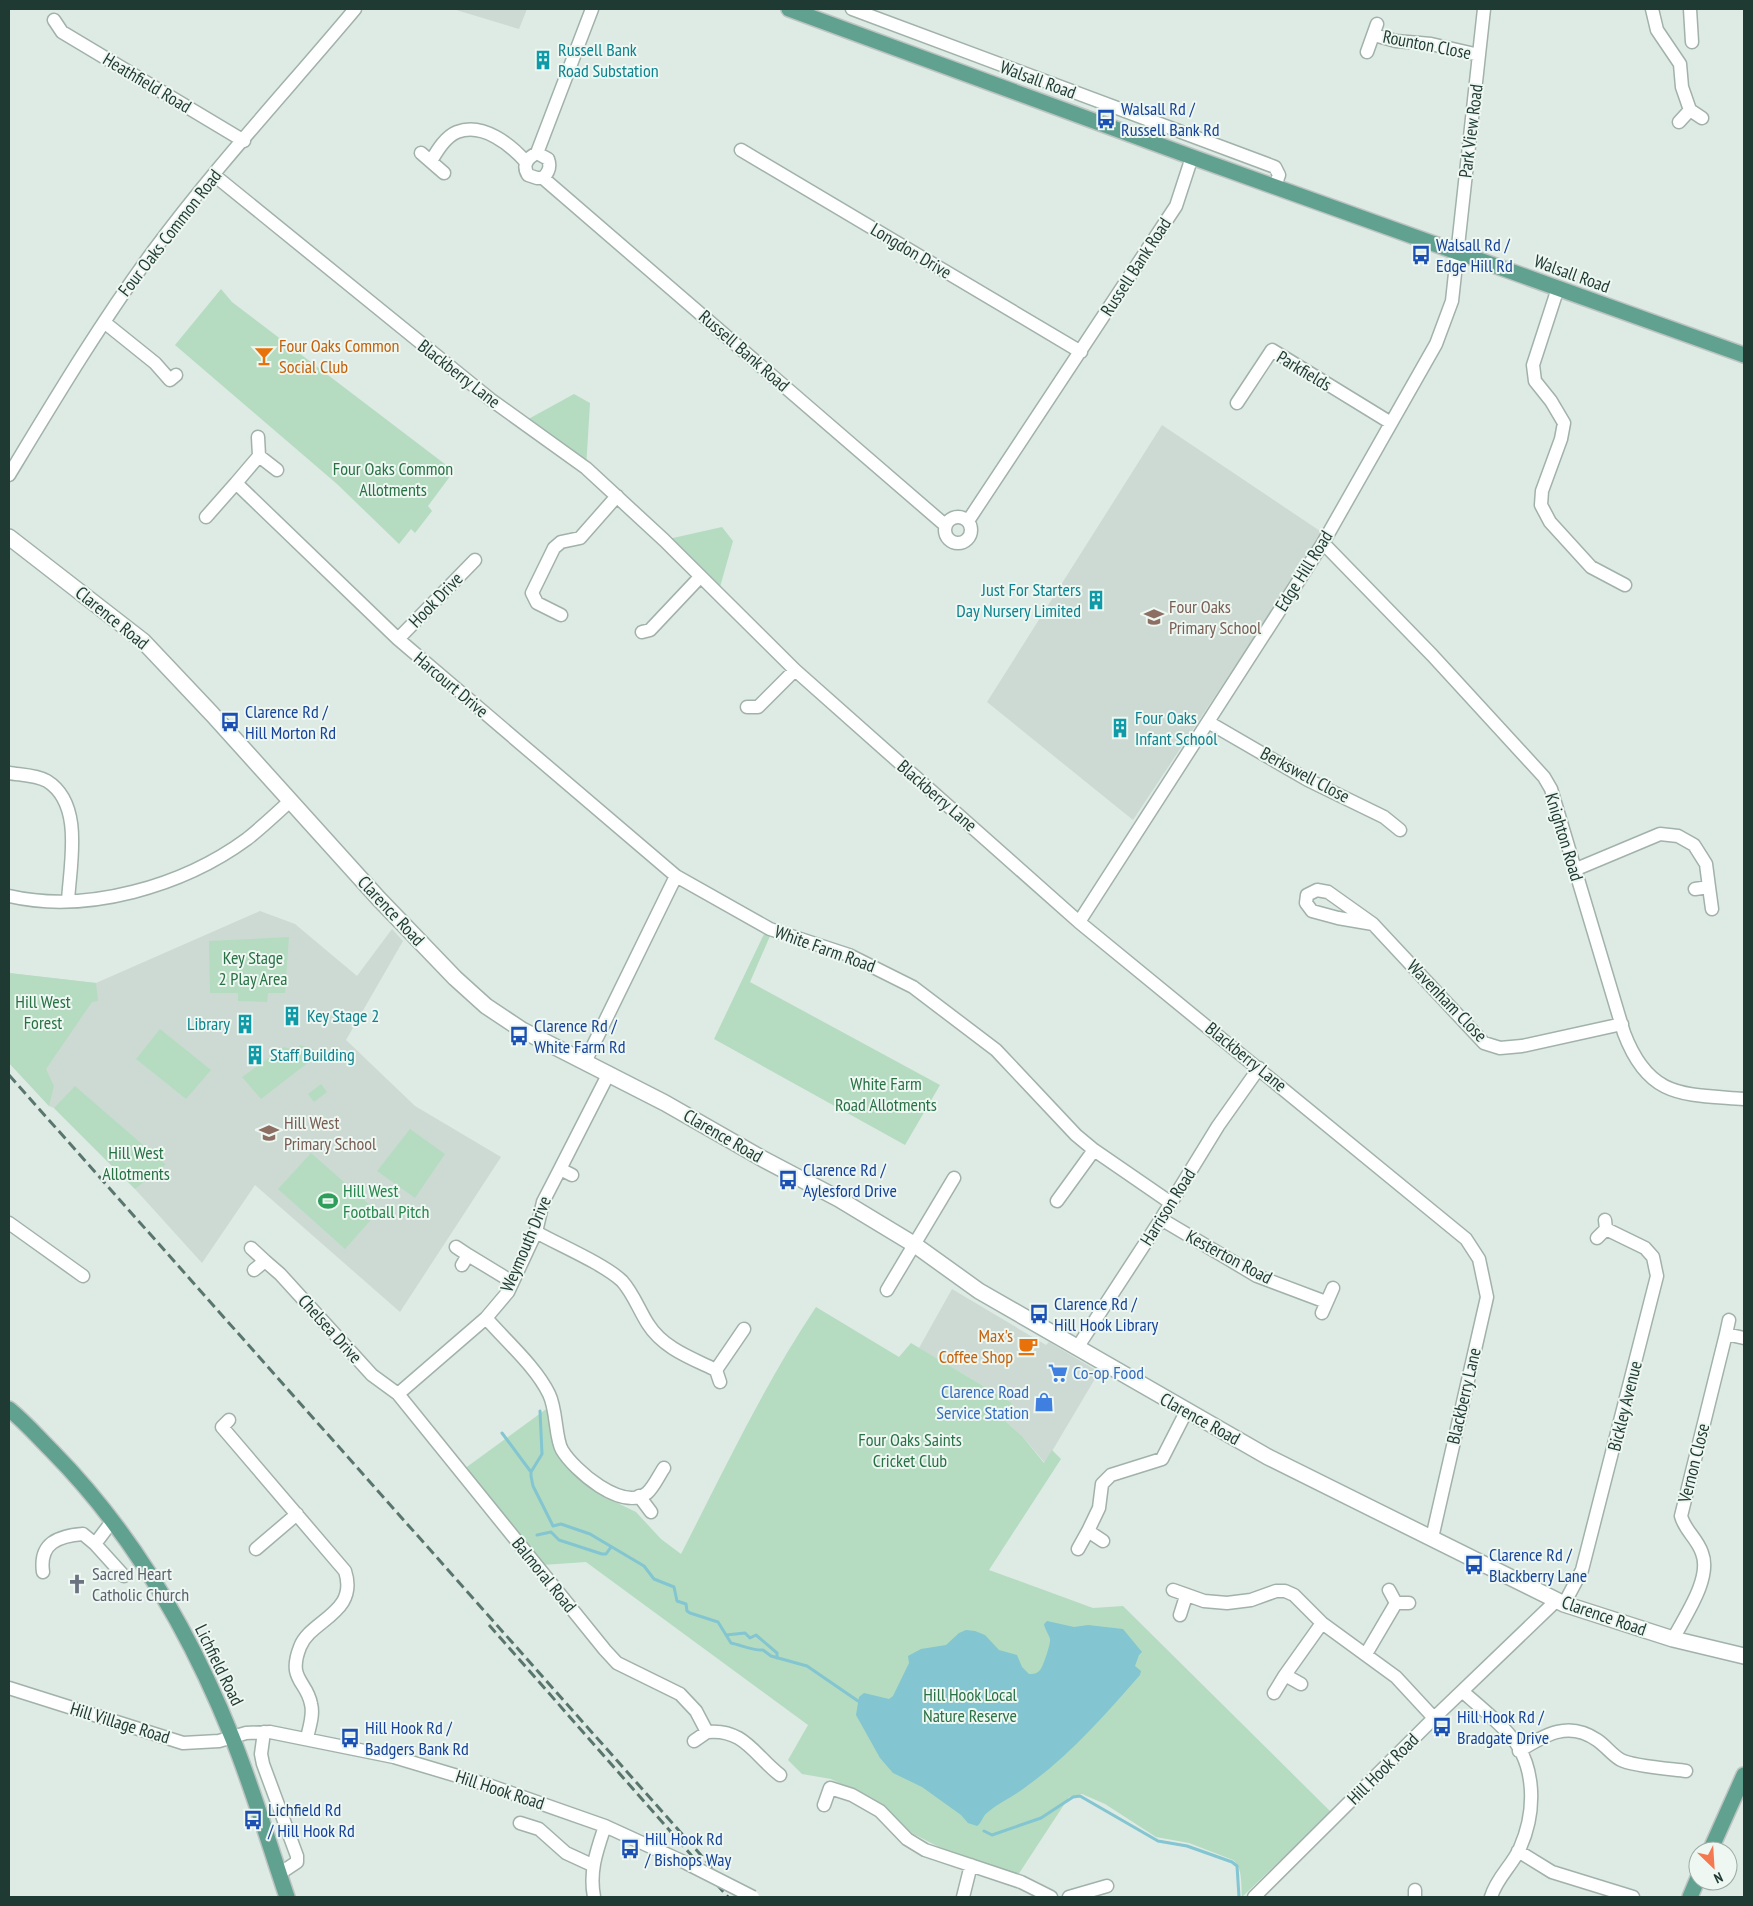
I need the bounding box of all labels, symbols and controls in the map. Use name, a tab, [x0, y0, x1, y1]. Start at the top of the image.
street label: Rounton Close	[1381, 25, 1473, 64]
place label: Russell Bank Road Substation	[558, 38, 659, 82]
street label: Heathfield Road	[99, 47, 196, 118]
building icon: Russell Bank Road Substation	[532, 49, 554, 71]
street label: Walsall Road	[997, 55, 1079, 104]
street label: Park View Road	[1453, 83, 1488, 179]
place label: Walsall Rd / Russell Bank Rd	[1121, 97, 1220, 141]
bus stop icon: Walsall Rd / Russell Bank Rd	[1095, 108, 1117, 130]
street label: Four Oaks Common Road	[113, 165, 226, 301]
street label: Russell Bank Road	[1095, 213, 1176, 320]
street label: Longdon Drive	[867, 218, 956, 284]
place label: Walsall Rd / Edge Hill Rd	[1436, 233, 1513, 277]
bus stop icon: Walsall Rd / Edge Hill Rd	[1410, 244, 1432, 266]
street label: Walsall Road	[1531, 249, 1613, 298]
street label: Russell Bank Road	[694, 305, 794, 396]
place label: Four Oaks Common Social Club	[279, 334, 399, 378]
street label: Blackberry Lane	[414, 334, 505, 413]
bar icon: Four Oaks Common Social Club	[253, 345, 275, 367]
street label: Parkfields	[1273, 345, 1336, 396]
park label: Four Oaks Common Allotments	[333, 457, 453, 501]
street label: Edge Hill Road	[1270, 526, 1337, 615]
street label: Hook Drive	[404, 567, 468, 632]
place label: Just For Starters Day Nursery Limited	[956, 578, 1081, 622]
street label: Clarence Road	[71, 581, 154, 654]
building icon: Just For Starters Day Nursery Limited	[1085, 589, 1107, 611]
place label: Four Oaks Primary School	[1169, 595, 1262, 639]
school or university icon: Four Oaks Primary School	[1143, 606, 1165, 628]
street label: Harcourt Drive	[409, 647, 493, 722]
place label: Clarence Rd / Hill Morton Rd	[245, 700, 336, 744]
place label: Four Oaks Infant School	[1135, 706, 1218, 750]
bus stop icon: Clarence Rd / Hill Morton Rd	[219, 711, 241, 733]
building icon: Four Oaks Infant School	[1109, 717, 1131, 739]
street label: Berkswell Close	[1257, 741, 1354, 808]
street label: Blackberry Lane	[893, 755, 982, 837]
street label: Knighton Road	[1540, 790, 1589, 884]
street label: Clarence Road	[353, 871, 430, 951]
street label: White Farm Road	[772, 920, 879, 977]
park label: Key Stage 2 Play Area	[218, 946, 288, 990]
street label: Wavenham Close	[1402, 955, 1492, 1047]
park label: Hill West Forest	[15, 990, 71, 1034]
place label: Key Stage 2	[307, 1004, 379, 1027]
building icon: Key Stage 2	[281, 1005, 303, 1027]
place label: Library	[187, 1012, 230, 1035]
building icon: Library	[234, 1013, 256, 1035]
place label: Clarence Rd / White Farm Rd	[534, 1014, 626, 1058]
street label: Blackberry Lane	[1201, 1017, 1292, 1096]
bus stop icon: Clarence Rd / White Farm Rd	[508, 1025, 530, 1047]
place label: Staff Building	[270, 1043, 355, 1066]
building icon: Staff Building	[244, 1044, 266, 1066]
park label: White Farm Road Allotments	[835, 1072, 937, 1116]
street label: Clarence Road	[679, 1104, 767, 1168]
place label: Hill West Primary School	[284, 1111, 377, 1155]
school or university icon: Hill West Primary School	[258, 1122, 280, 1144]
park label: Hill West Allotments	[102, 1141, 170, 1185]
place label: Clarence Rd / Aylesford Drive	[803, 1158, 897, 1202]
street label: Harrison Road	[1135, 1164, 1200, 1250]
bus stop icon: Clarence Rd / Aylesford Drive	[777, 1169, 799, 1191]
place label: Hill West Football Pitch	[343, 1179, 429, 1223]
sports icon: Hill West Football Pitch	[317, 1190, 339, 1212]
street label: Weymouth Drive	[495, 1192, 556, 1295]
street label: Kesterton Road	[1182, 1224, 1276, 1289]
street label: Chelsea Drive	[293, 1289, 367, 1368]
place label: Clarence Rd / Hill Hook Library	[1054, 1292, 1159, 1336]
bus stop icon: Clarence Rd / Hill Hook Library	[1028, 1303, 1050, 1325]
place label: Max's Coffee Shop	[939, 1324, 1013, 1368]
cafe icon: Max's Coffee Shop	[1017, 1335, 1039, 1357]
street label: Blackberry Lane	[1441, 1345, 1486, 1446]
street label: Bickley Avenue	[1602, 1358, 1647, 1453]
place label: Co-op Food	[1073, 1361, 1144, 1384]
supermarket icon: Co-op Food	[1047, 1362, 1069, 1384]
place label: Clarence Road Service Station	[936, 1380, 1029, 1424]
street label: Clarence Road	[1156, 1387, 1244, 1450]
shop icon: Clarence Road Service Station	[1033, 1391, 1055, 1413]
street label: Vernon Close	[1672, 1421, 1714, 1506]
park label: Four Oaks Saints Cricket Club	[858, 1428, 962, 1472]
street label: Balmoral Road	[507, 1532, 582, 1617]
place label: Clarence Rd / Blackberry Lane	[1489, 1543, 1587, 1587]
bus stop icon: Clarence Rd / Blackberry Lane	[1463, 1554, 1485, 1576]
place label: Sacred Heart Catholic Church	[92, 1562, 189, 1606]
church icon: Sacred Heart Catholic Church	[66, 1573, 88, 1595]
street label: Clarence Road	[1559, 1590, 1649, 1641]
street label: Lichfield Road	[190, 1620, 249, 1709]
park label: Hill Hook Local Nature Reserve	[923, 1683, 1018, 1727]
street label: Hill Village Road	[68, 1696, 173, 1749]
place label: Hill Hook Rd / Bradgate Drive	[1457, 1705, 1549, 1749]
place label: Hill Hook Rd / Badgers Bank Rd	[365, 1716, 469, 1760]
bus stop icon: Hill Hook Rd / Bradgate Drive	[1431, 1716, 1453, 1738]
bus stop icon: Hill Hook Rd / Badgers Bank Rd	[339, 1727, 361, 1749]
street label: Hill Hook Road	[1342, 1728, 1423, 1809]
street label: Hill Hook Road	[453, 1764, 547, 1815]
place label: Lichfield Rd / Hill Hook Rd	[267, 1798, 355, 1842]
bus stop icon: Lichfield Rd / Hill Hook Rd	[242, 1809, 264, 1831]
place label: Hill Hook Rd / Bishops Way	[644, 1827, 731, 1871]
bus stop icon: Hill Hook Rd / Bishops Way	[619, 1838, 641, 1860]
north arrow	[1688, 1841, 1738, 1891]
text: N	[1711, 1868, 1726, 1888]

